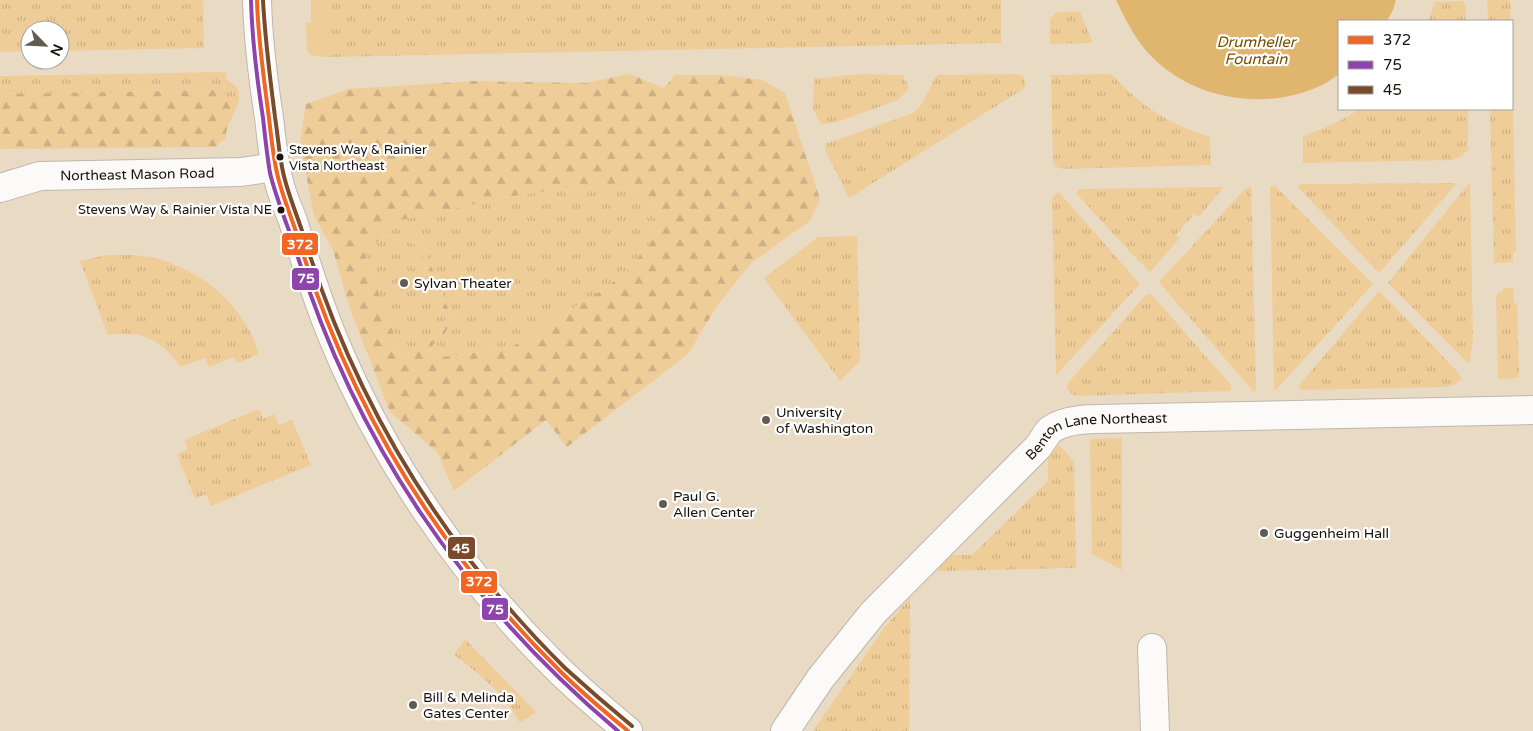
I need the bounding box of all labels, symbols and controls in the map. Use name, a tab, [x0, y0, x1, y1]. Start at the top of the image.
north arrow	[20, 20, 70, 70]
legend	[1338, 20, 1513, 110]
text: 372	[1383, 31, 1411, 49]
water label: Drumheller Fountain	[1216, 33, 1298, 68]
text: N	[46, 41, 66, 59]
text: 75	[1383, 56, 1402, 74]
text: 45	[1383, 81, 1402, 99]
place label: Stevens Way & Rainier Vista Northeast	[289, 142, 427, 174]
marker: Stevens Way & Rainier Vista Northeast	[275, 152, 285, 162]
street label: Northeast Mason Road	[60, 164, 215, 184]
place label: Stevens Way & Rainier Vista NE	[78, 202, 272, 218]
marker: Stevens Way & Rainier Vista NE	[276, 205, 286, 215]
line badge: 372	[281, 232, 319, 256]
text: 372	[287, 236, 313, 253]
line badge: 75	[291, 267, 320, 291]
text: 75	[297, 270, 315, 287]
place label: Sylvan Theater	[414, 275, 512, 292]
marker: Sylvan Theater	[398, 277, 410, 289]
place label: University of Washington	[776, 404, 873, 437]
street label: Benton Lane Northeast	[1022, 409, 1168, 463]
marker: University of Washington	[760, 414, 772, 426]
place label: Paul G. Allen Center	[673, 488, 755, 521]
marker: Paul G. Allen Center	[657, 498, 669, 510]
place label: Guggenheim Hall	[1274, 525, 1389, 542]
marker: Guggenheim Hall	[1258, 527, 1270, 539]
line badge: 45	[447, 536, 476, 560]
text: 45	[452, 540, 470, 557]
line badge: 372	[460, 570, 498, 594]
text: 372	[466, 573, 492, 590]
line badge: 75	[481, 597, 509, 621]
text: 75	[486, 601, 504, 618]
place label: Bill & Melinda Gates Center	[423, 689, 514, 722]
marker: Bill & Melinda Gates Center	[407, 699, 419, 711]

